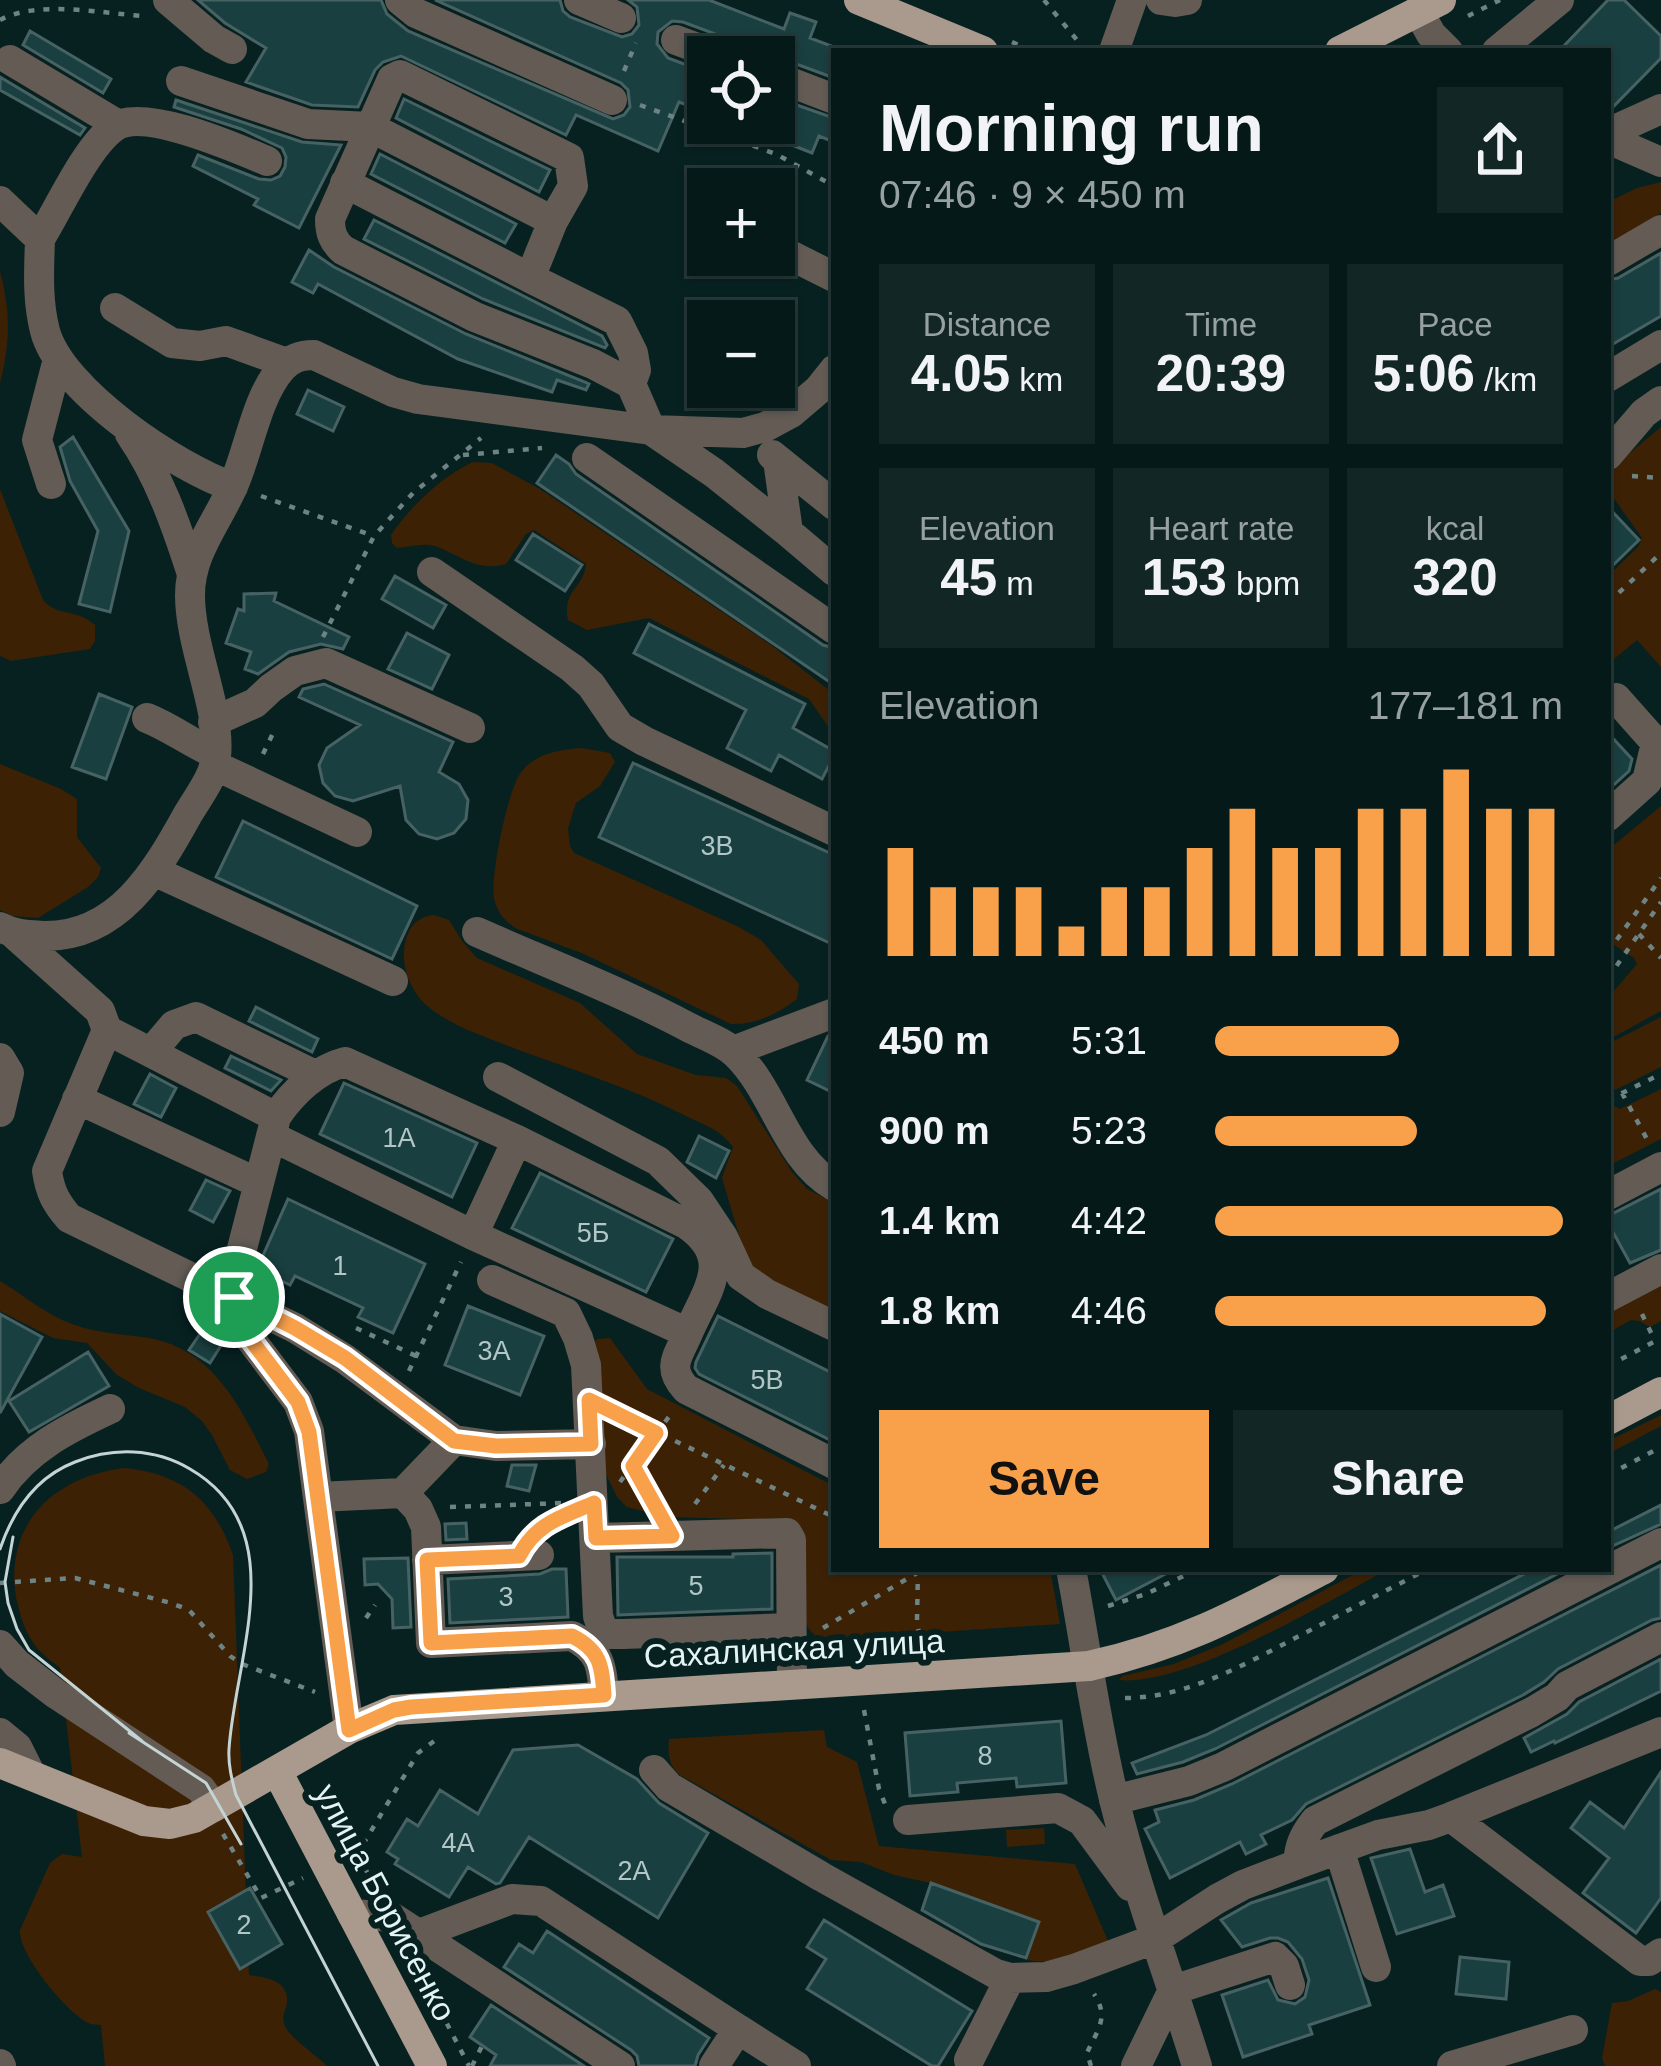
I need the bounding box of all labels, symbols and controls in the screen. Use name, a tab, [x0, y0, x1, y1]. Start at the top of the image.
map controls	[687, 36, 795, 408]
button: locate	[687, 36, 795, 144]
button: share	[1437, 87, 1563, 213]
text: Morning run	[879, 91, 1264, 165]
button: +	[687, 168, 795, 276]
text: 07:46 · 9 × 450 m	[879, 173, 1186, 216]
button: −	[687, 300, 795, 408]
text: Distance	[923, 306, 1051, 343]
text: Time	[1185, 306, 1257, 343]
text: Pace	[1417, 306, 1493, 343]
text: 4.05	[911, 345, 1010, 402]
text: 20:39	[1156, 345, 1286, 402]
text: 5:06	[1373, 345, 1475, 402]
text: km	[1010, 361, 1063, 398]
text: /km	[1475, 361, 1537, 398]
text: Elevation	[919, 510, 1055, 547]
text: Heart rate	[1148, 510, 1294, 547]
text: kcal	[1426, 510, 1484, 547]
text: 45	[940, 549, 997, 606]
text: 153	[1142, 549, 1227, 606]
text: 320	[1412, 549, 1498, 606]
text: m	[997, 565, 1034, 602]
text: bpm	[1227, 565, 1300, 602]
text: Elevation	[879, 684, 1039, 727]
text: 177–181 m	[1368, 684, 1563, 727]
house number: 3В	[700, 831, 734, 861]
text: 450 m	[879, 1019, 990, 1062]
text: 5:31	[1071, 1019, 1147, 1062]
text: 900 m	[879, 1109, 990, 1152]
text: 5:23	[1071, 1109, 1147, 1152]
house number: 1А	[382, 1123, 416, 1153]
text: 1.4 km	[879, 1199, 1000, 1242]
text: 4:42	[1071, 1199, 1147, 1242]
house number: 5Б	[577, 1218, 609, 1248]
pin	[183, 1246, 285, 1348]
house number: 1	[332, 1251, 348, 1281]
icon: arrive	[201, 1264, 267, 1330]
text: 1.8 km	[879, 1289, 1000, 1332]
text: 4:46	[1071, 1289, 1147, 1332]
house number: 3А	[477, 1336, 511, 1366]
house number: 5В	[750, 1365, 784, 1395]
button: Save	[879, 1410, 1209, 1548]
button: Share	[1233, 1410, 1563, 1548]
house number: 5	[688, 1571, 704, 1601]
house number: 3	[498, 1582, 514, 1612]
street label: Сахалинская улица	[643, 1622, 946, 1675]
house number: 8	[977, 1741, 993, 1771]
street label: улица Борисенко	[308, 1777, 464, 2027]
house number: 4А	[441, 1828, 475, 1858]
house number: 2А	[617, 1856, 651, 1886]
house number: 2	[236, 1910, 252, 1940]

